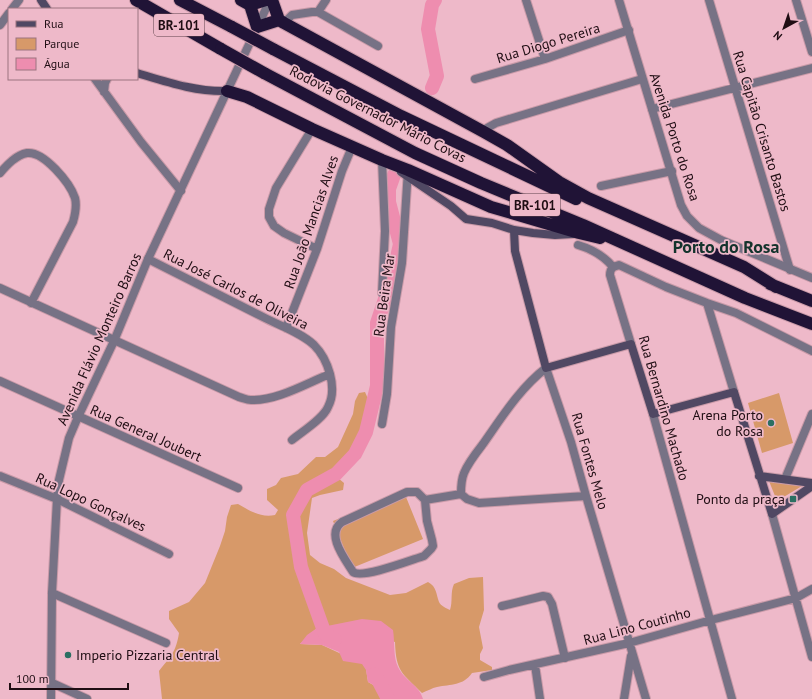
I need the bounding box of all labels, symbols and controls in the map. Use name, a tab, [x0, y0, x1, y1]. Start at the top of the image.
legend	[8, 8, 138, 80]
north arrow	[764, 8, 804, 48]
road number: BR-101	[154, 14, 204, 36]
text: Rua	[44, 16, 63, 31]
street label: Rua Diogo Pereira	[494, 19, 602, 67]
text: N	[770, 28, 785, 43]
text: Parque	[44, 36, 79, 51]
street label: Rua Capitão Crisanto Bastos	[729, 49, 795, 214]
text: Água	[44, 56, 70, 71]
street label: Rodovia Governador Mário Covas	[287, 62, 469, 167]
street label: Avenida Porto do Rosa	[646, 71, 704, 203]
street label: Rua João Mancias Alves	[280, 153, 342, 291]
road number: BR-101	[510, 194, 560, 216]
district label: Porto do Rosa	[673, 235, 779, 258]
street label: Rua José Carlos de Oliveira	[160, 245, 312, 333]
street label: Avenida Flávio Monteiro Barros	[53, 250, 145, 428]
street label: Rua Beira Mar	[369, 252, 399, 338]
street label: Rua Bernardino Machado	[635, 333, 693, 483]
street label: Rua General Joubert	[87, 400, 205, 466]
place label: Arena Porto do Rosa	[692, 406, 763, 440]
street label: Rua Fontes Melo	[568, 410, 612, 512]
marker: Arena Porto do Rosa	[766, 418, 776, 428]
street label: Rua Lopo Gonçalves	[33, 469, 149, 536]
place label: Ponto da praça	[696, 490, 785, 508]
marker: Ponto da praça	[788, 494, 798, 504]
street label: Rua Lino Coutinho	[581, 603, 693, 649]
place label: Imperio Pizzaria Central	[76, 646, 219, 664]
marker: Imperio Pizzaria Central	[63, 650, 73, 660]
scale bar	[10, 665, 128, 691]
text: 100 m	[16, 671, 49, 686]

